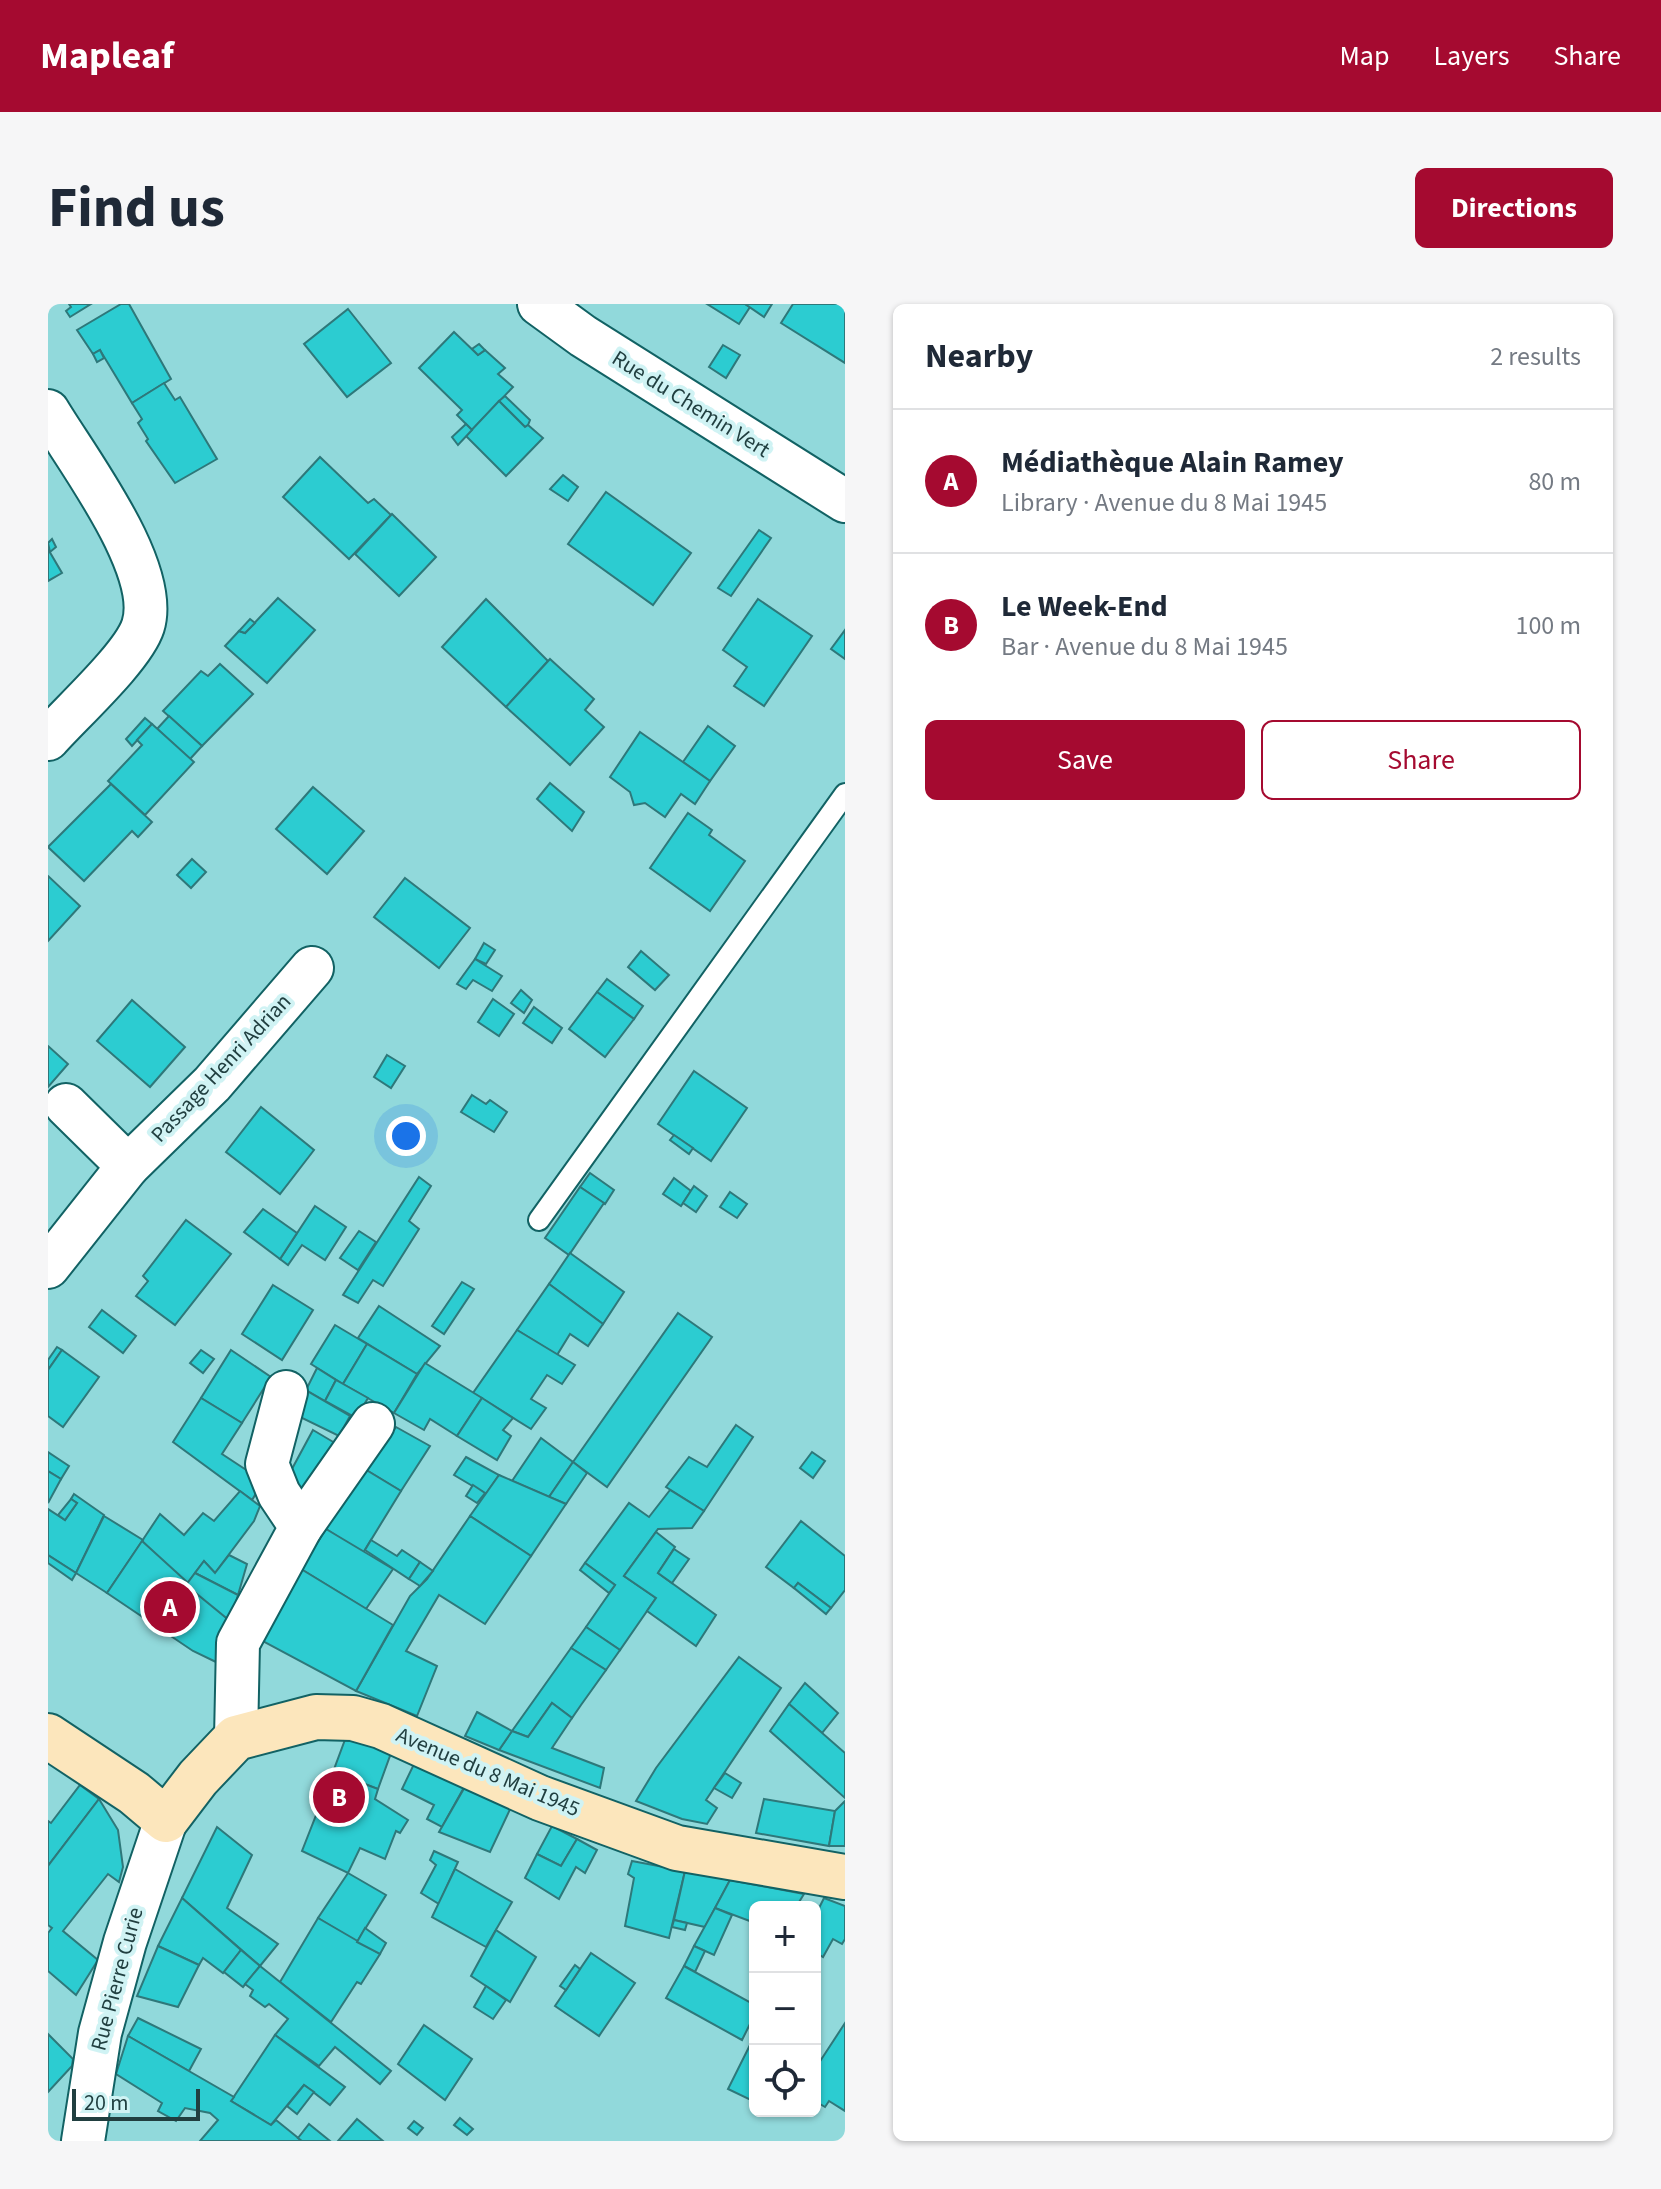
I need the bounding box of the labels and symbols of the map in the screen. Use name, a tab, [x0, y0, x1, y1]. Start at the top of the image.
street label: Rue du Chemin Vert	[606, 343, 777, 466]
street label: Passage Henri Adrian	[143, 986, 299, 1150]
your location	[386, 1116, 426, 1156]
pin: A	[144, 1577, 196, 1637]
street label: Avenue du 8 Mai 1945	[391, 1719, 585, 1825]
pin: B	[313, 1767, 365, 1827]
street label: Rue Pierre Curie	[82, 1904, 152, 2054]
scale bar	[72, 2085, 200, 2121]

